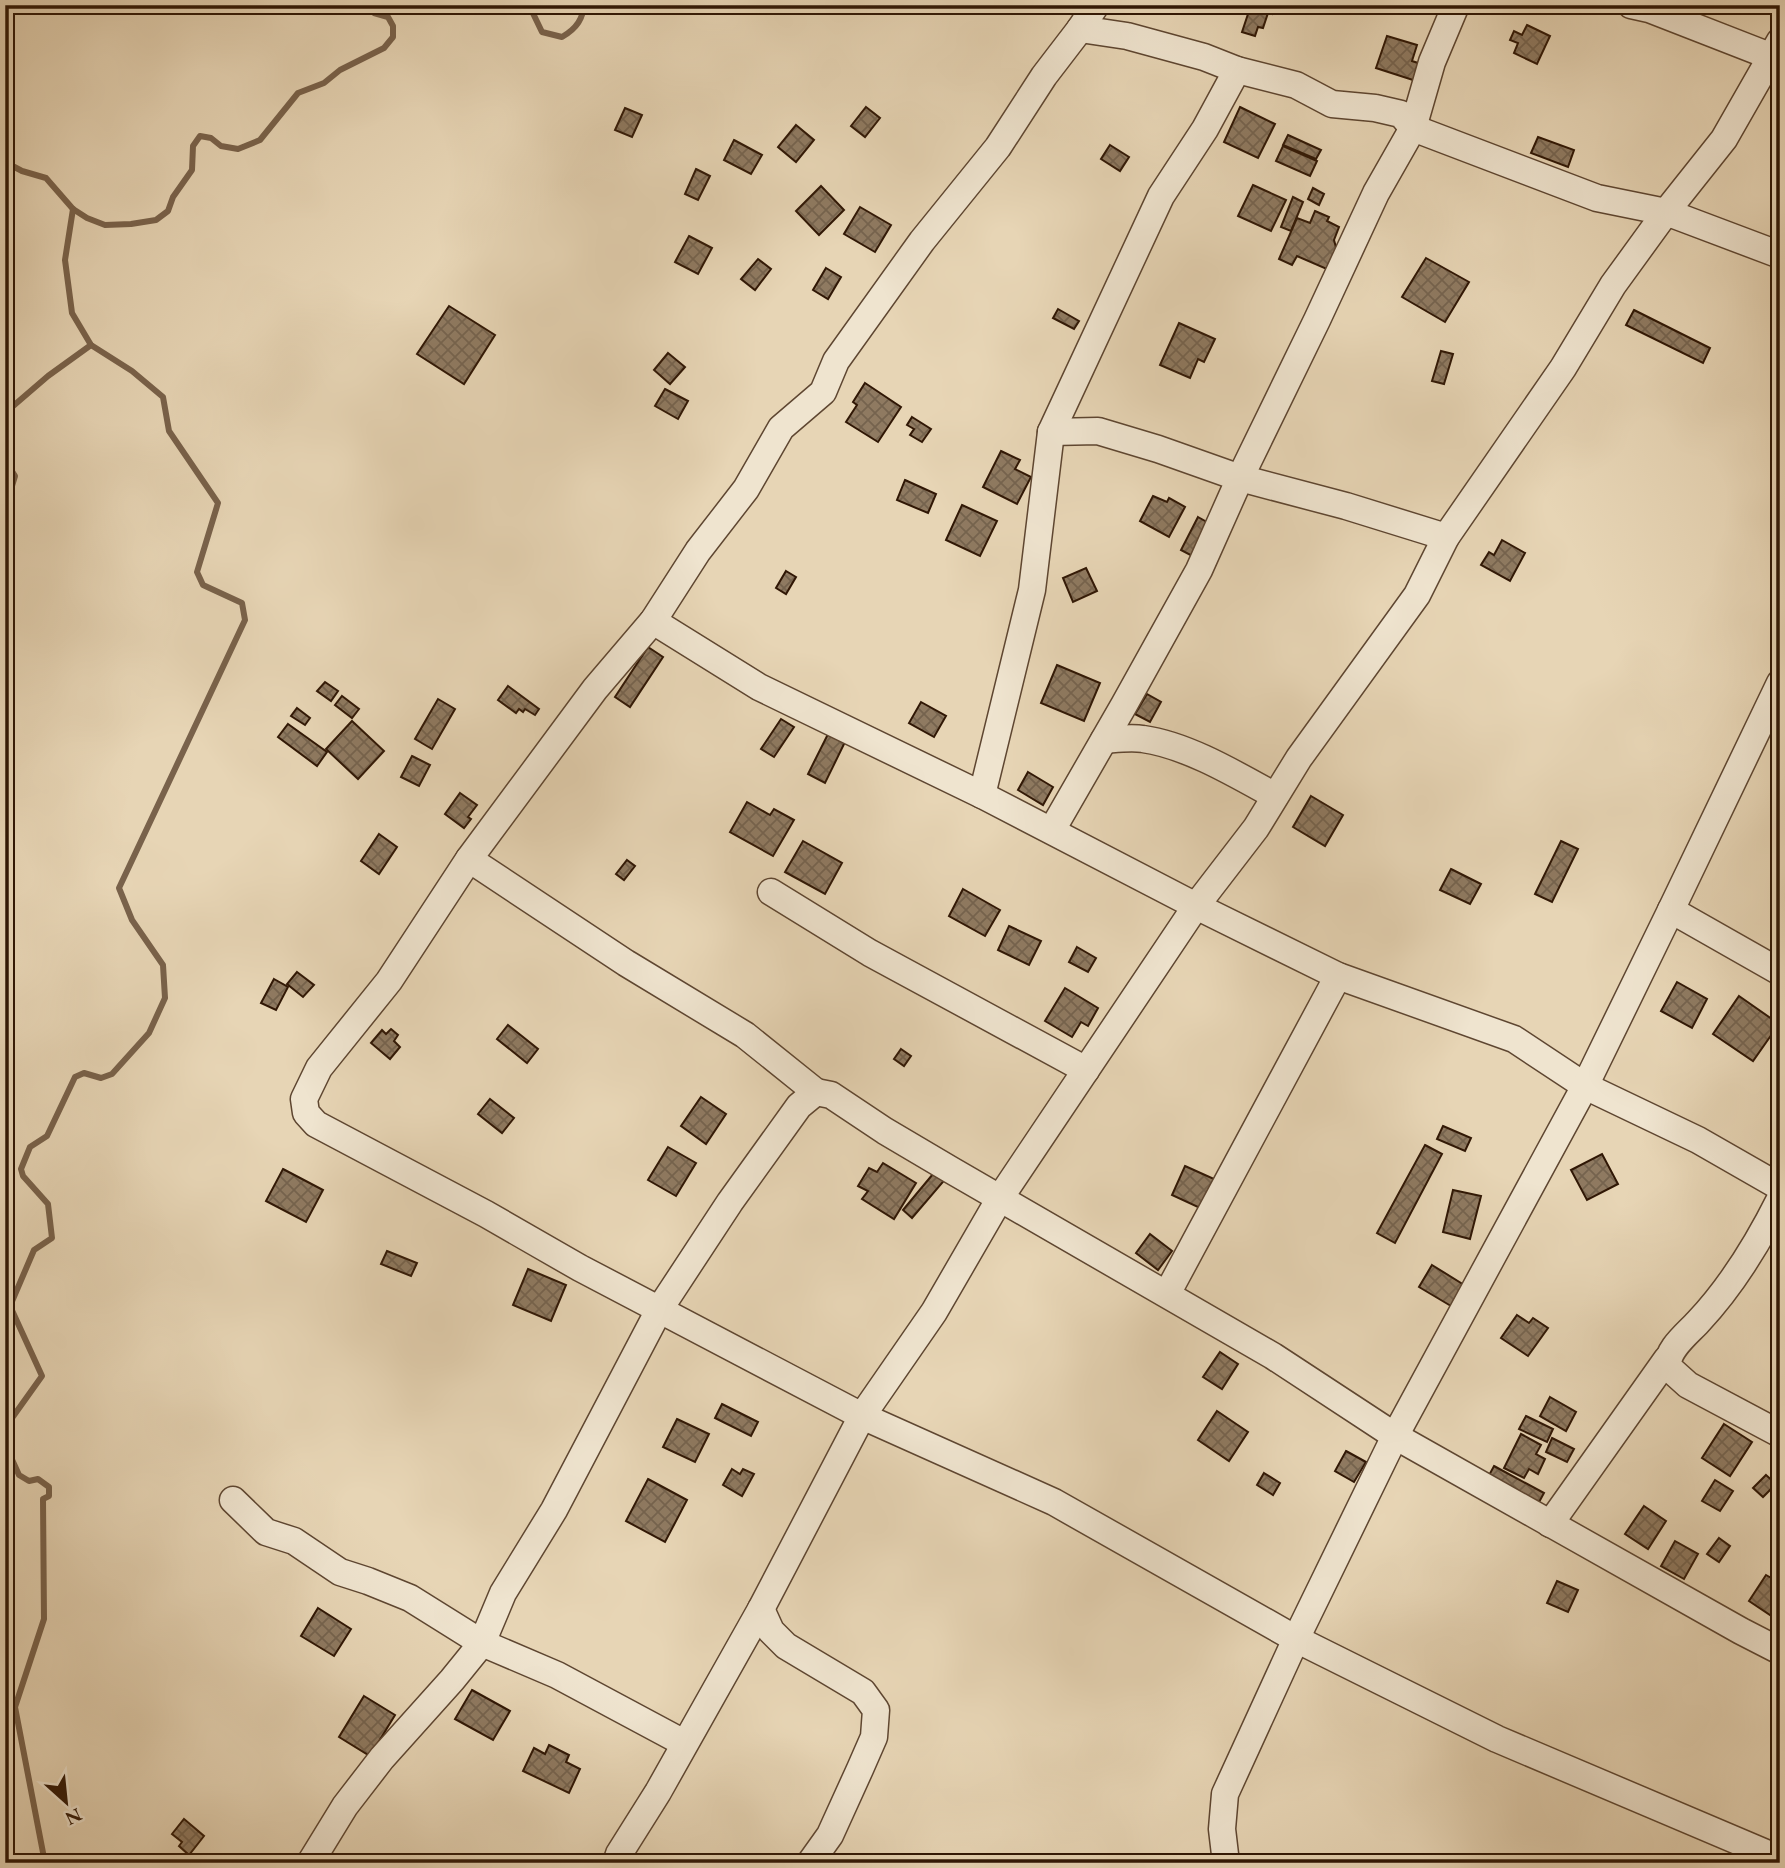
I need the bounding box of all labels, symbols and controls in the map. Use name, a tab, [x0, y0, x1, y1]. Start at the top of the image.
north arrow	[32, 1766, 102, 1836]
text: N	[60, 1802, 86, 1832]

